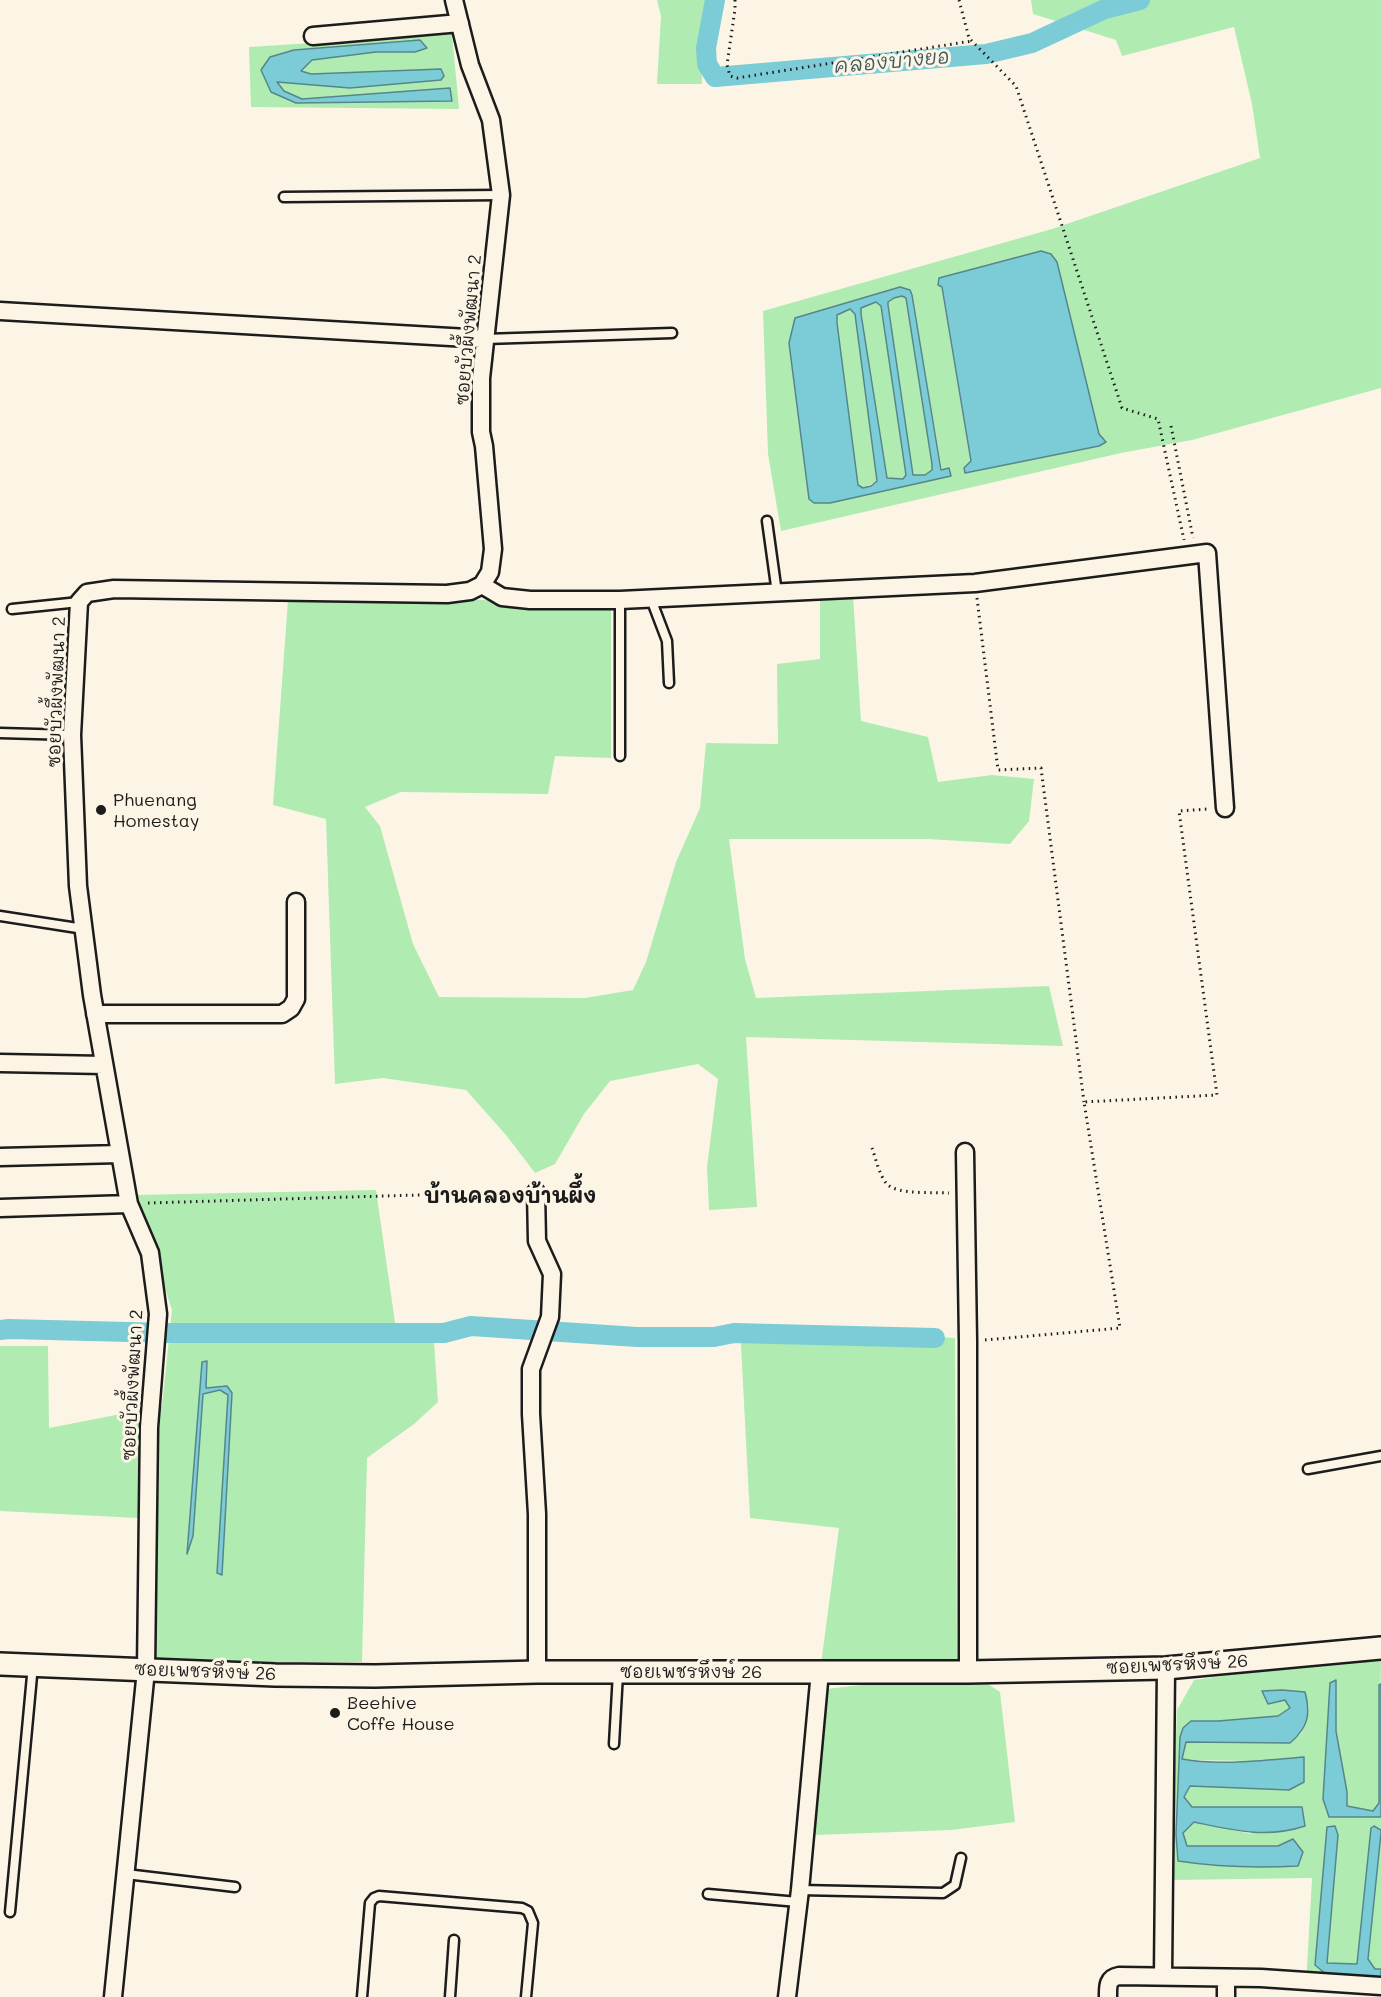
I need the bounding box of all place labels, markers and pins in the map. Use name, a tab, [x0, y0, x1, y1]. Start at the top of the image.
place label: Phuenang Homestay	[113, 789, 199, 832]
marker: Phuenang Homestay	[94, 803, 108, 817]
place label: Beehive Coffe House	[347, 1692, 455, 1734]
marker: Beehive Coffe House	[328, 1706, 342, 1720]

